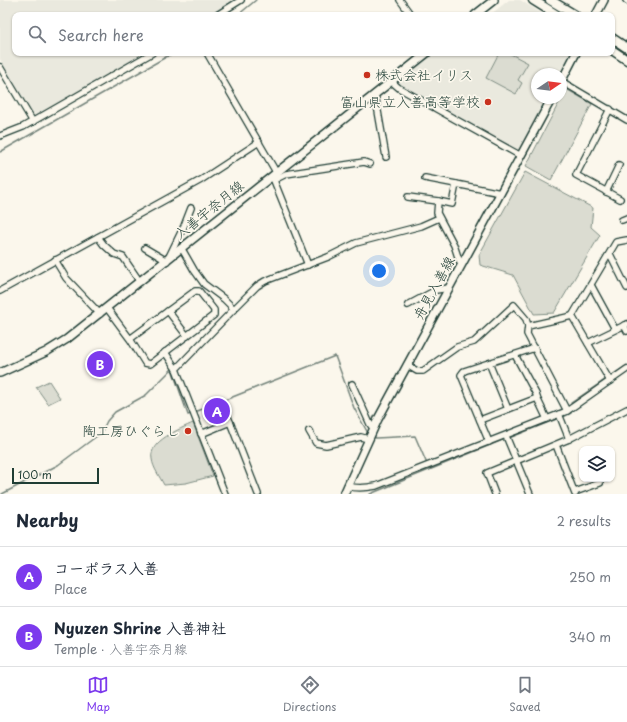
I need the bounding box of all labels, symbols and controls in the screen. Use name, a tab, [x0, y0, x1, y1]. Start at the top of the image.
search box	[12, 12, 615, 56]
icon: search	[26, 23, 48, 45]
text: Search here	[58, 23, 144, 46]
place label: 株式会社イリス	[375, 64, 473, 85]
north arrow	[531, 68, 567, 104]
marker: 株式会社イリス	[362, 70, 372, 80]
place label: 富山県立入善高等学校	[340, 91, 480, 112]
marker: 富山県立入善高等学校	[483, 97, 493, 107]
street label: 入善宇奈月線	[169, 175, 248, 244]
street label: 舟見入善線	[407, 252, 460, 323]
your location	[369, 261, 389, 281]
pin: B	[87, 349, 113, 379]
pin: A	[204, 396, 230, 426]
place label: 陶工房ひぐらし	[82, 420, 180, 441]
marker: 陶工房ひぐらし	[183, 426, 193, 436]
map controls	[579, 446, 615, 482]
button: layers	[579, 446, 615, 482]
scale bar	[12, 466, 99, 485]
text: 100 m	[18, 466, 52, 483]
text: Nearby	[16, 507, 78, 533]
text: 2 results	[557, 511, 611, 530]
text: コーポラス入善	[54, 556, 158, 579]
text: A	[24, 567, 34, 586]
text: 250 m	[569, 567, 611, 586]
text: Place	[54, 579, 87, 598]
text: Nyuzen Shrine 入善神社	[54, 616, 226, 639]
text: B	[25, 627, 33, 646]
text: 340 m	[568, 627, 611, 646]
text: Temple · 入善宇奈月線	[54, 639, 187, 658]
tab: Map	[86, 674, 110, 715]
tab: Directions	[283, 674, 336, 715]
tab: Saved	[509, 674, 541, 715]

